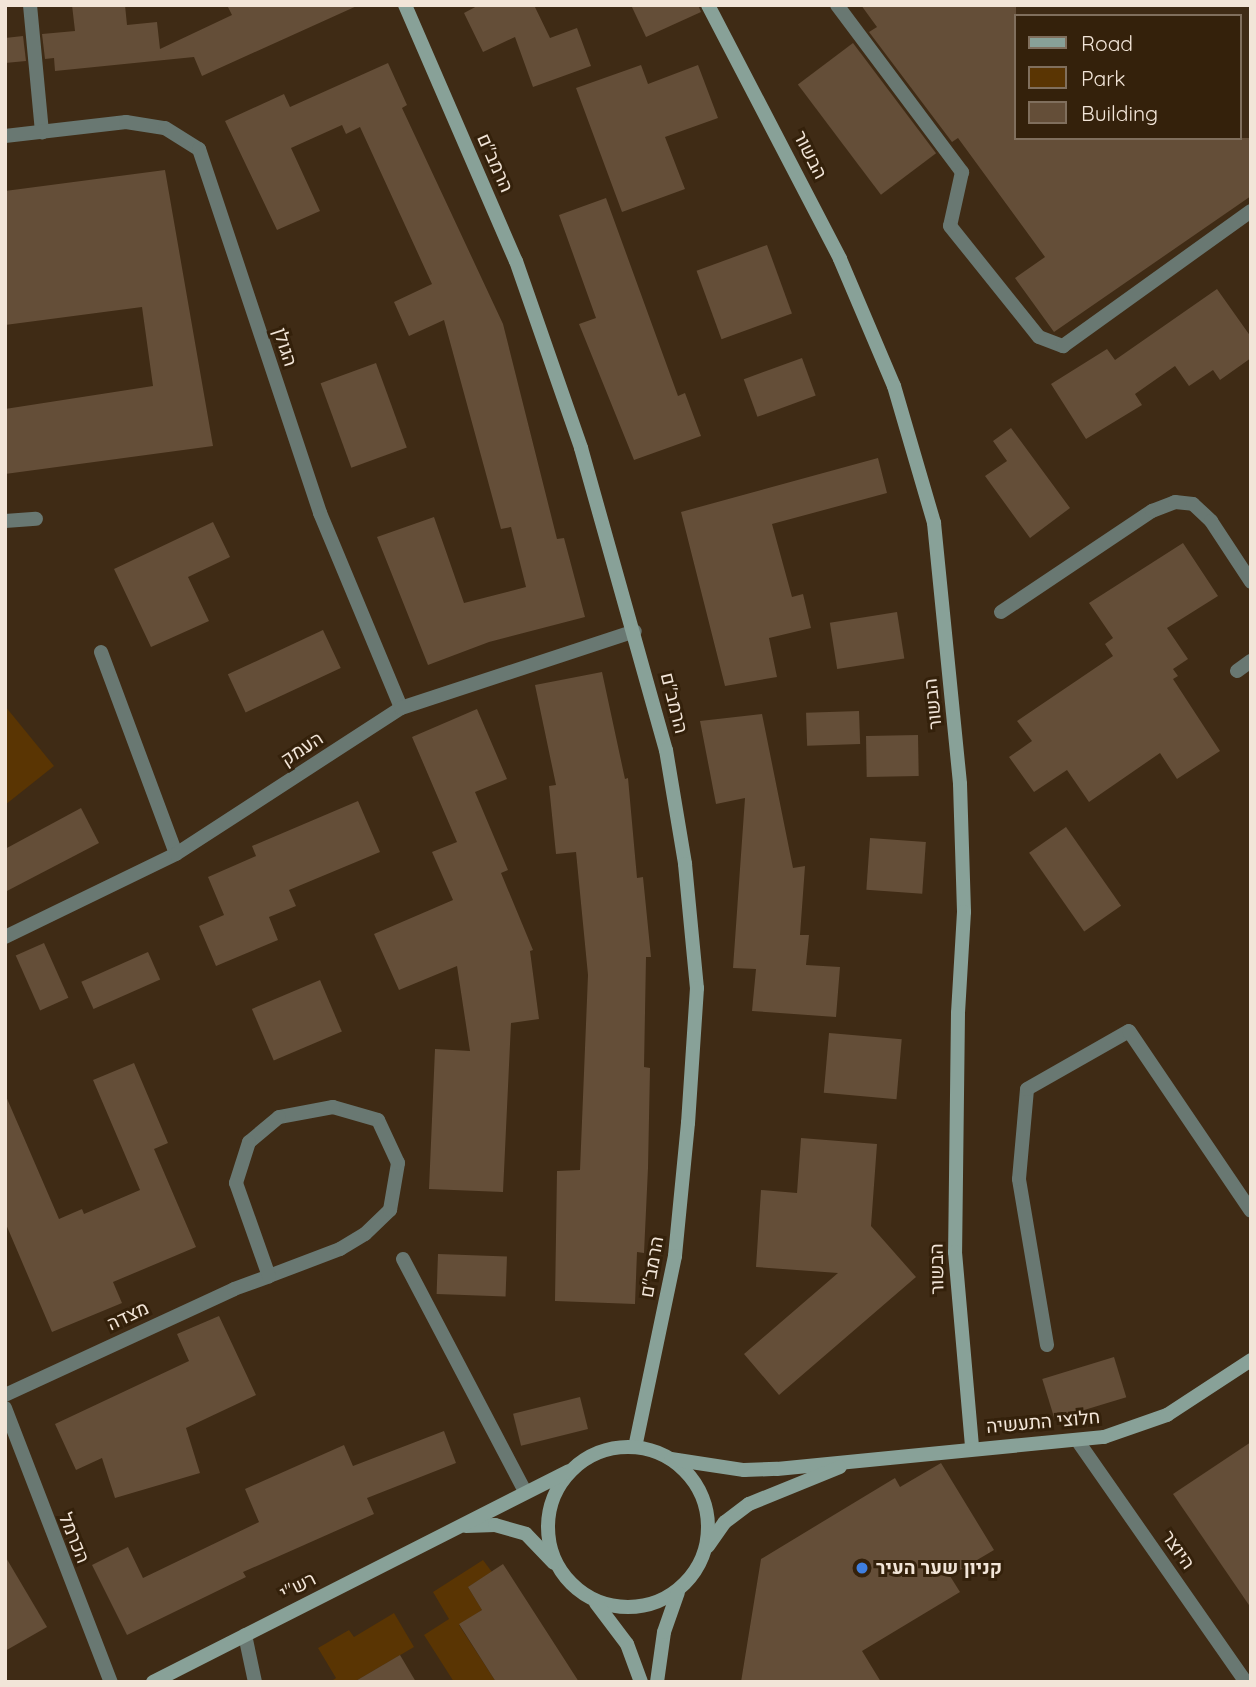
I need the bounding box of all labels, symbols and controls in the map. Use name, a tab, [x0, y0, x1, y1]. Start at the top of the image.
legend	[1014, 14, 1242, 140]
text: Road	[1081, 30, 1133, 56]
text: Park	[1081, 65, 1125, 91]
text: Building	[1081, 100, 1158, 126]
street label: הבשור	[788, 127, 832, 183]
street label: הרמב"ם	[472, 130, 518, 196]
street label: הגולן	[268, 325, 302, 369]
street label: הרמב"ם	[655, 670, 693, 736]
street label: הבשור	[919, 677, 947, 731]
street label: העמק	[276, 727, 328, 771]
street label: הרמב"ם	[635, 1235, 669, 1299]
street label: הבשור	[925, 1243, 949, 1295]
street label: מצדה	[103, 1296, 153, 1336]
street label: חלוצי התעשיה	[985, 1406, 1101, 1438]
street label: הכרמל	[54, 1509, 94, 1567]
street label: היוצר	[1157, 1526, 1199, 1574]
place label: קניון שער העיר	[876, 1557, 1002, 1579]
marker: קניון שער העיר	[854, 1560, 870, 1576]
street label: רש"י	[276, 1567, 320, 1605]

